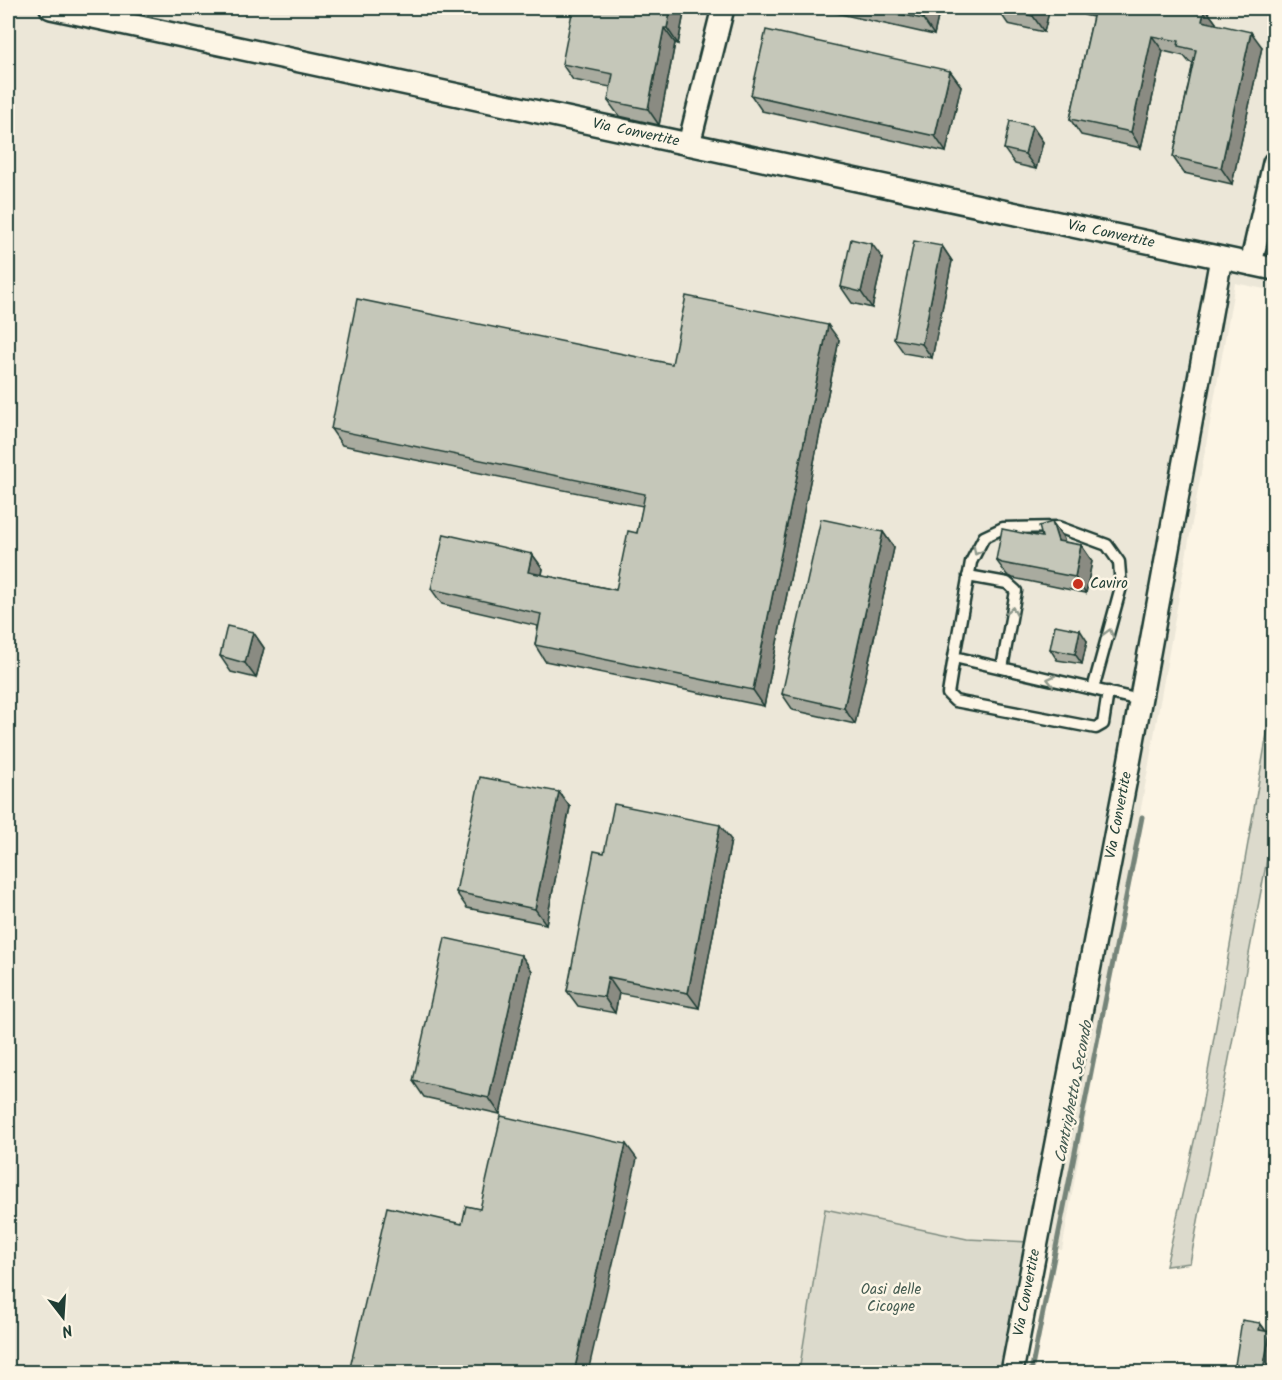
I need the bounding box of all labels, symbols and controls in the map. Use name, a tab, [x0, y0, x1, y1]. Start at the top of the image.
street label: Via Convertite	[590, 112, 682, 154]
street label: Via Convertite	[1065, 213, 1157, 255]
one-way arrow	[973, 545, 984, 555]
place label: Caviro	[1090, 572, 1128, 596]
marker: Caviro	[1071, 577, 1085, 591]
one-way arrow	[1005, 606, 1018, 616]
one-way arrow	[1101, 628, 1114, 638]
one-way arrow	[1046, 674, 1056, 687]
street label: Via Convertite	[1099, 769, 1139, 861]
water label: Cantrighetto Secondo	[1048, 1017, 1100, 1165]
street label: Via Convertite	[1007, 1247, 1047, 1338]
park label: Oasi delle Cicogne	[861, 1278, 922, 1319]
north arrow	[33, 1287, 93, 1347]
text: N	[58, 1316, 75, 1343]

